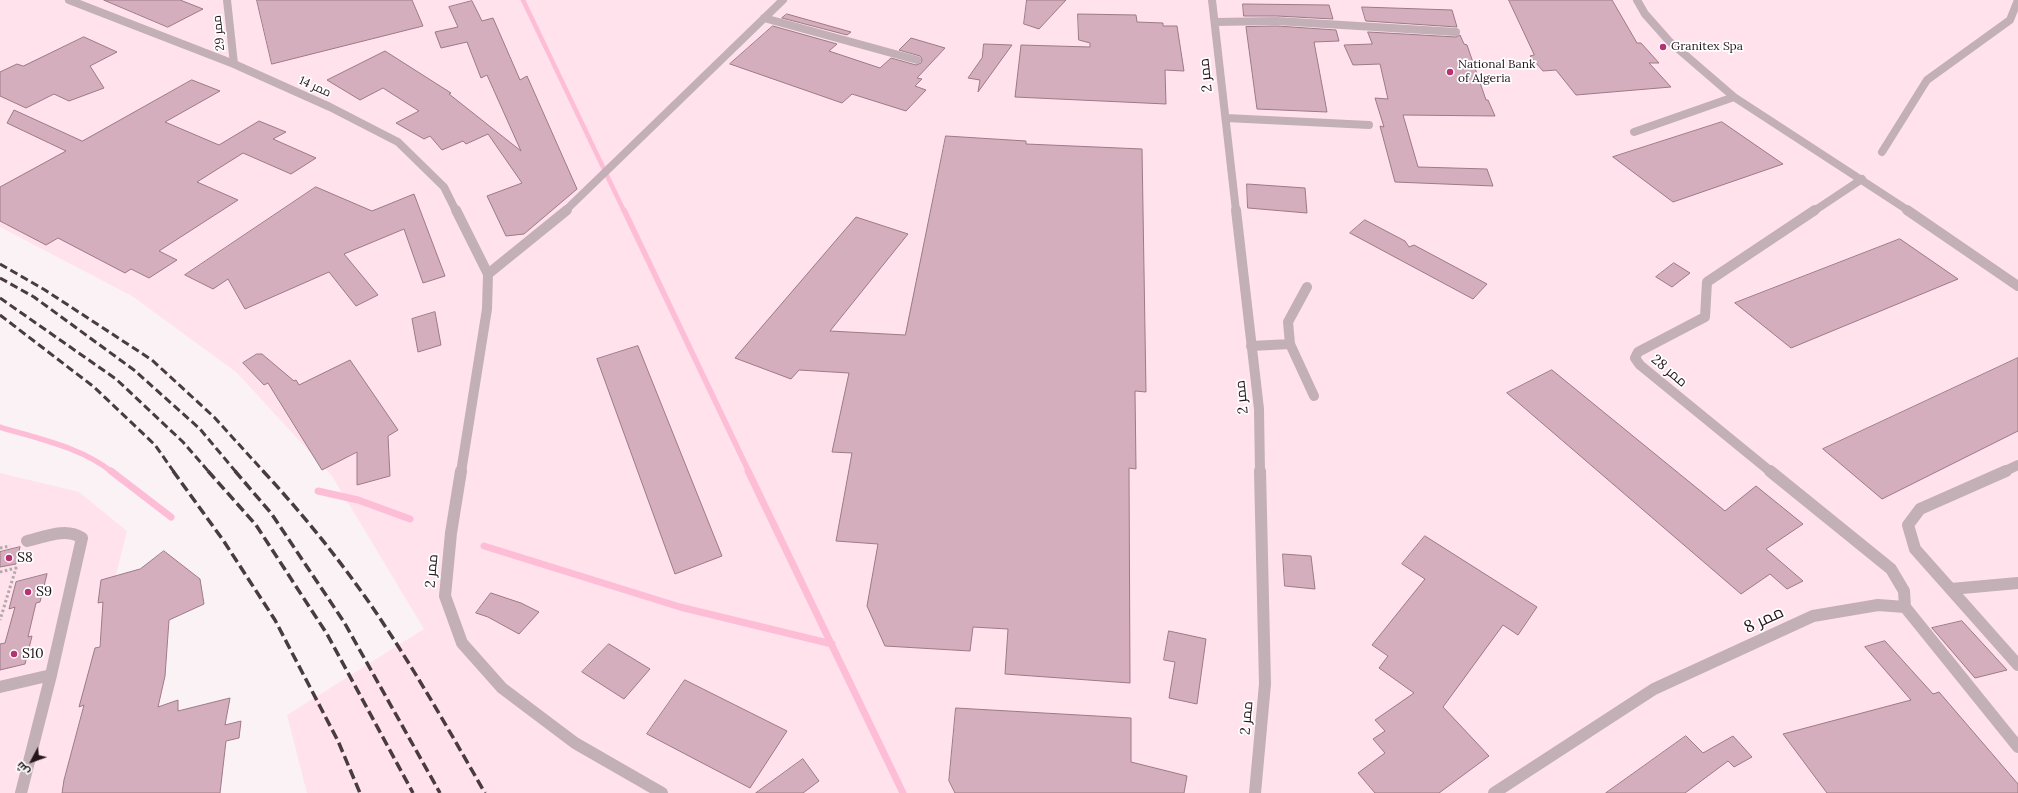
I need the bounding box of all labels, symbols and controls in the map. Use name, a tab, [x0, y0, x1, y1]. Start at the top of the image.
street label: ممر 29	[210, 14, 228, 52]
place label: Granitex Spa	[1671, 40, 1743, 54]
marker: Granitex Spa	[1658, 42, 1668, 52]
street label: ممر 2	[1196, 57, 1216, 93]
place label: National Bank of Algeria	[1458, 58, 1536, 86]
marker: National Bank of Algeria	[1445, 67, 1455, 77]
street label: ممر 14	[297, 74, 333, 100]
street label: ممر 28	[1648, 351, 1690, 391]
street label: ممر 2	[1232, 379, 1252, 415]
place label: S8	[17, 550, 33, 566]
marker: S8	[4, 553, 14, 563]
street label: ممر 2	[422, 553, 442, 589]
place label: S9	[36, 584, 52, 600]
marker: S9	[23, 587, 33, 597]
street label: ممر 8	[1741, 602, 1787, 638]
place label: S10	[22, 646, 44, 662]
marker: S10	[9, 649, 19, 659]
street label: ممر 2	[1237, 700, 1257, 736]
north arrow	[12, 741, 52, 781]
text: ش	[13, 759, 33, 779]

